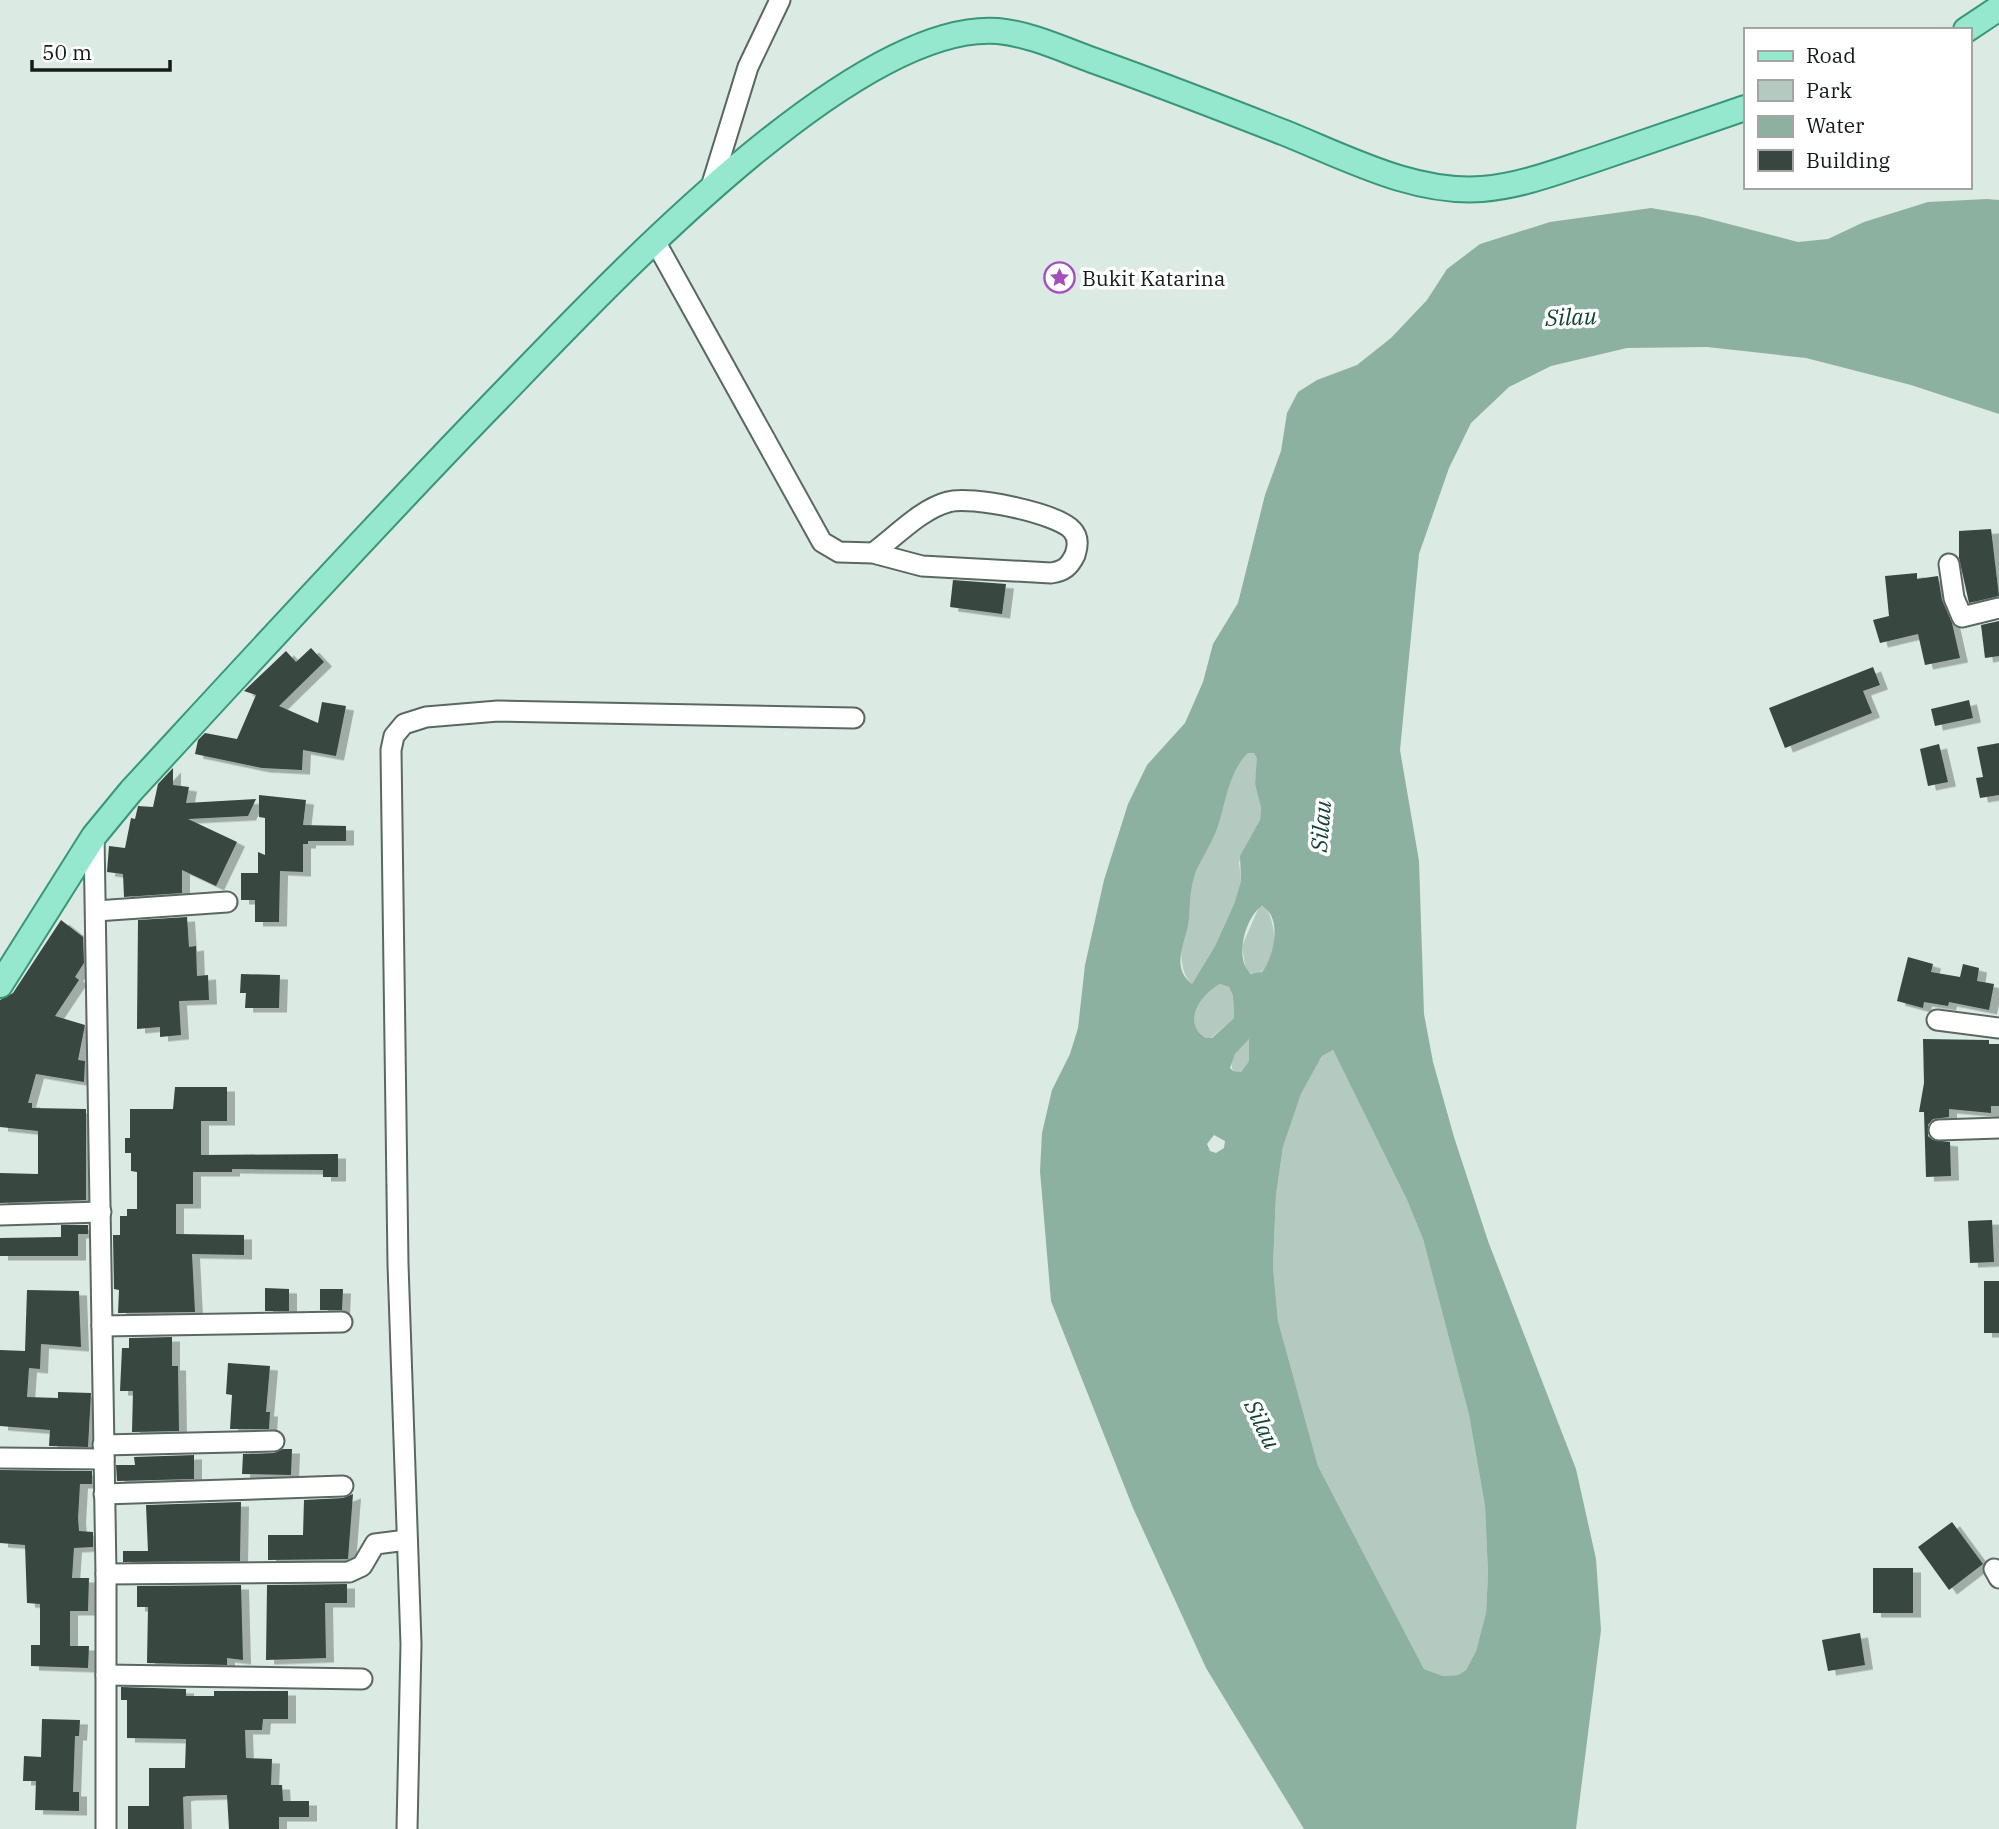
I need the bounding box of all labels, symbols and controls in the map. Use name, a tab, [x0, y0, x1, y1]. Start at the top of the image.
scale bar	[32, 28, 170, 72]
legend	[1744, 28, 1971, 189]
text: 50 m	[42, 38, 92, 66]
text: Road	[1806, 41, 1856, 69]
text: Park	[1806, 76, 1853, 104]
text: Water	[1806, 111, 1865, 139]
text: Building	[1806, 146, 1891, 174]
place icon: Bukit Katarina	[1042, 261, 1076, 295]
place label: Bukit Katarina	[1082, 264, 1226, 292]
water label: Silau	[1544, 300, 1597, 332]
water label: Silau	[1303, 799, 1337, 854]
water label: Silau	[1238, 1393, 1288, 1454]

